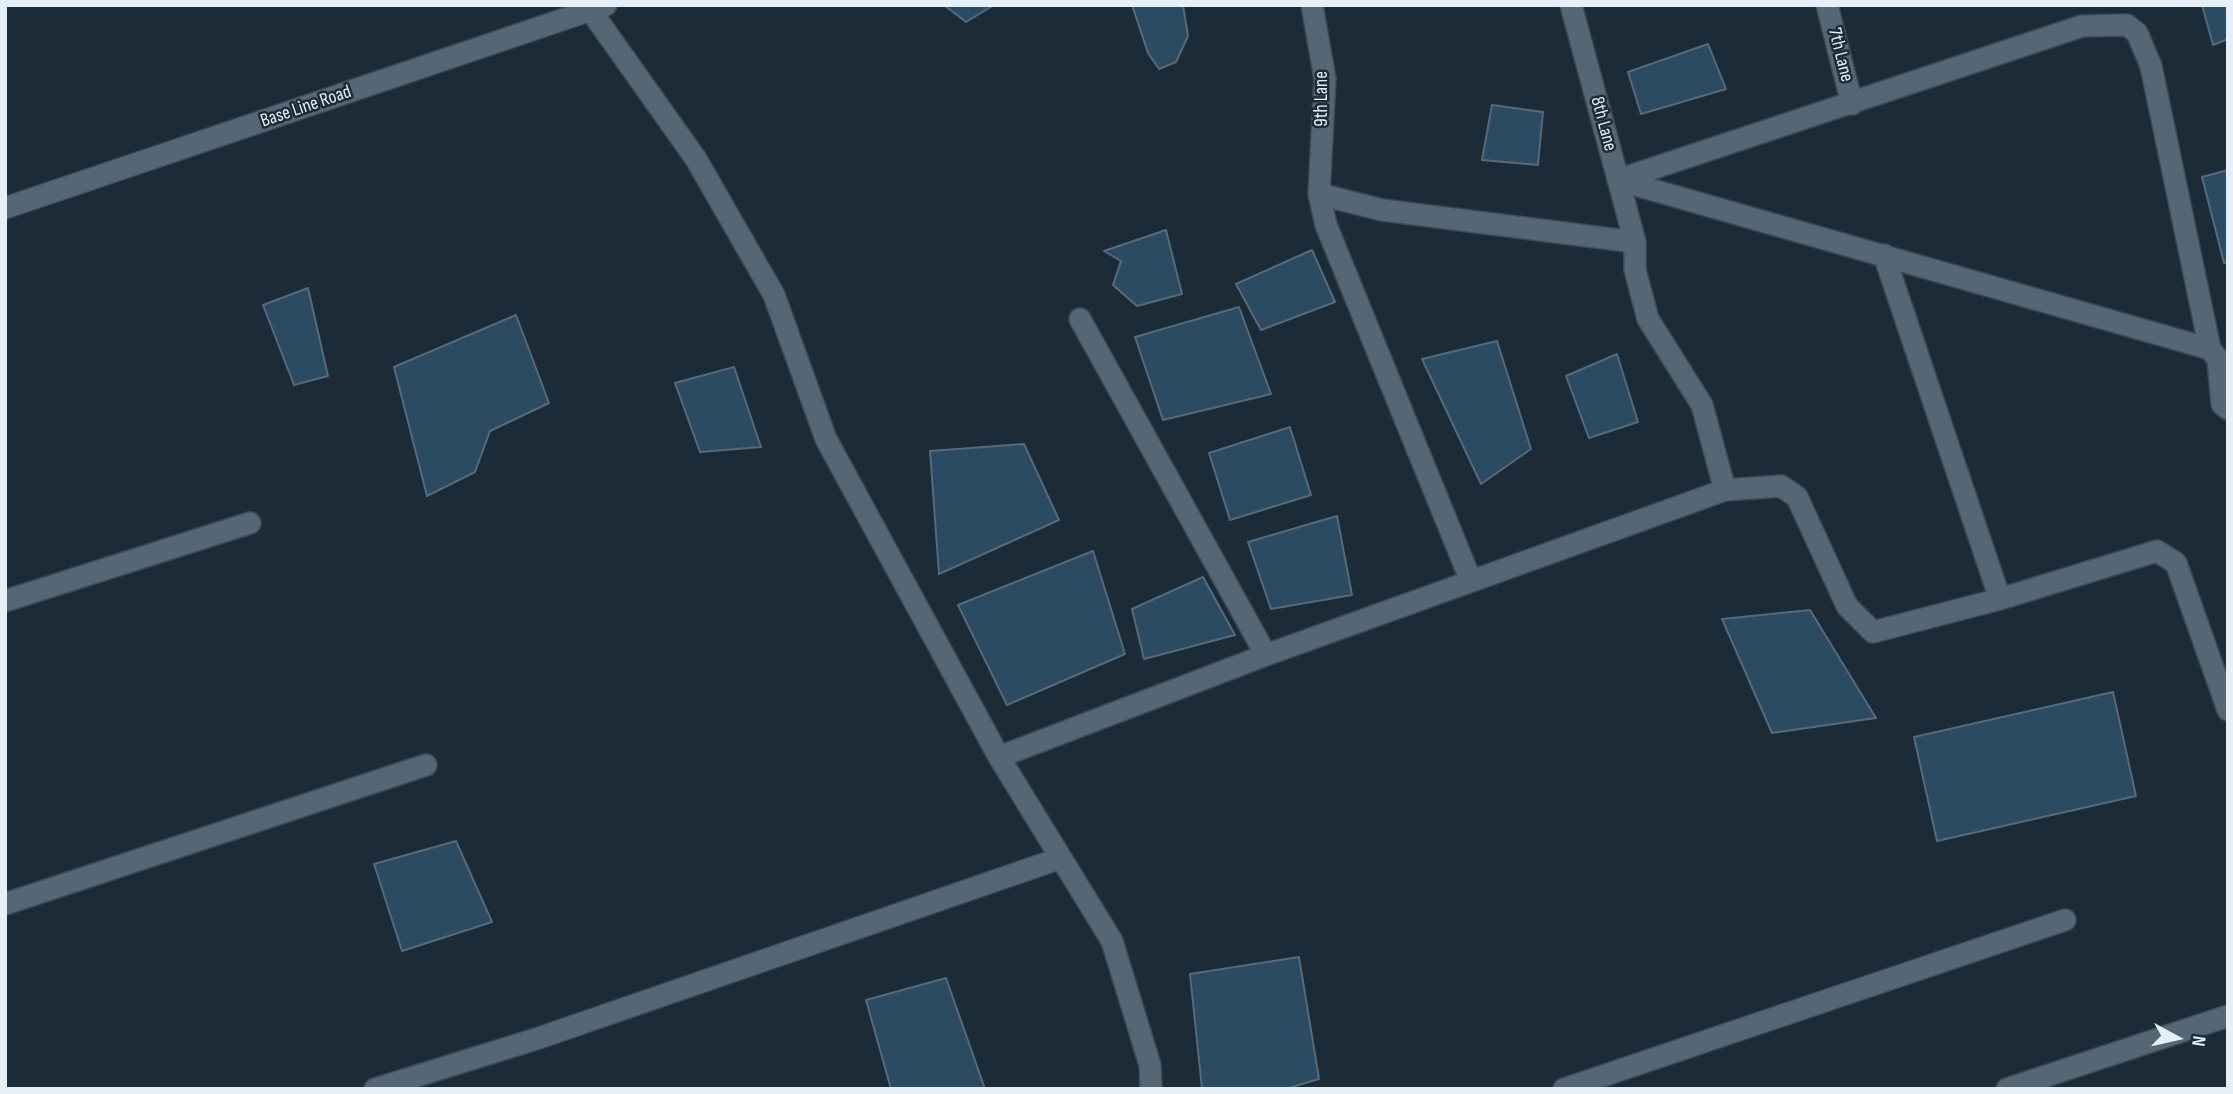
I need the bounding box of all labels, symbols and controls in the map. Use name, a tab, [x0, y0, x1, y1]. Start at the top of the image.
street label: 7th Lane	[1822, 26, 1858, 84]
street label: 9th Lane	[1311, 71, 1333, 127]
street label: Base Line Road	[258, 81, 354, 133]
street label: 8th Lane	[1585, 94, 1621, 154]
north arrow	[2142, 1003, 2212, 1073]
text: N	[2186, 1034, 2210, 1048]

